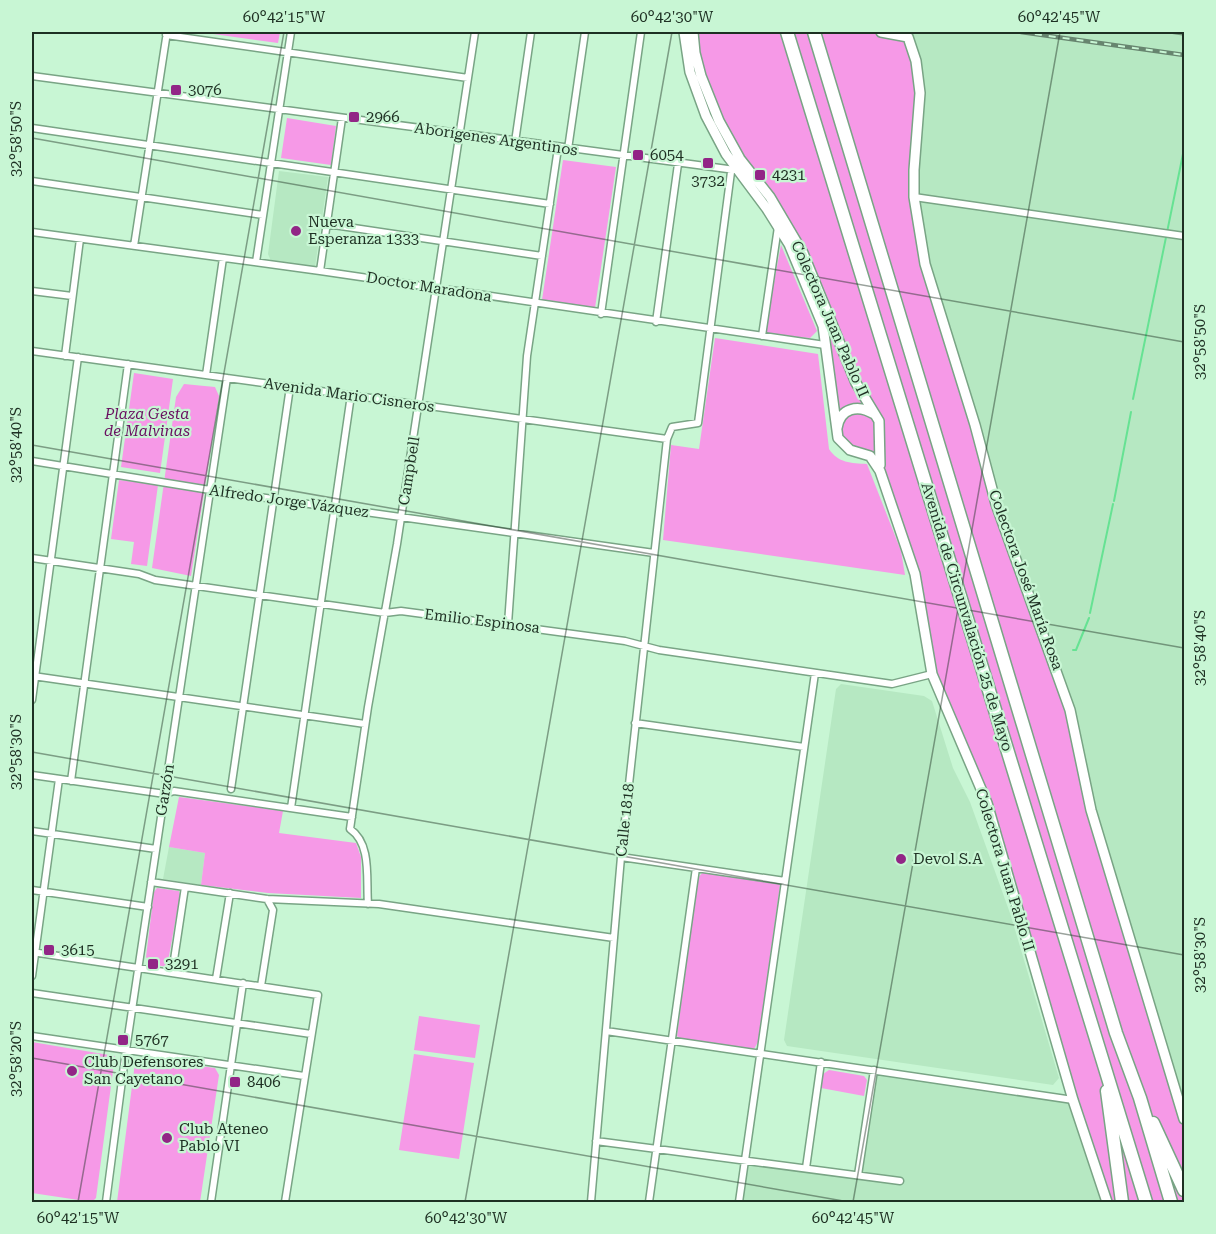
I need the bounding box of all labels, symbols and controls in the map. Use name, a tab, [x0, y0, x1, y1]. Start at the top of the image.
text: 60°42'15"W	[243, 8, 326, 26]
text: 60°42'30"W	[631, 8, 714, 26]
text: 60°42'45"W	[1018, 8, 1101, 26]
place label: 3076	[188, 81, 222, 99]
marker: 3076	[169, 83, 183, 97]
text: 32°58'50"S	[7, 101, 25, 177]
place label: 2966	[366, 108, 400, 126]
marker: 2966	[347, 110, 361, 124]
street label: Aborígenes Argentinos	[413, 119, 579, 159]
place label: 6054	[650, 146, 684, 164]
marker: 6054	[631, 148, 645, 162]
marker: 3732	[701, 156, 715, 170]
place label: 4231	[772, 166, 806, 184]
marker: 4231	[753, 168, 767, 182]
place label: 3732	[691, 172, 725, 190]
place label: Nueva Esperanza 1333	[308, 213, 419, 248]
marker: Nueva Esperanza 1333	[289, 224, 303, 238]
street label: Colectora Juan Pablo II	[787, 238, 873, 400]
street label: Doctor Maradona	[365, 268, 493, 306]
text: 32°58'50"S	[1191, 304, 1209, 380]
street label: Avenida Mario Cisneros	[263, 374, 435, 416]
park label: Plaza Gesta de Malvinas	[104, 405, 190, 440]
text: 32°58'40"S	[7, 407, 25, 483]
street label: Campbell	[395, 435, 423, 507]
street label: Avenida de Circunvalación 25 de Mayo	[917, 480, 1017, 754]
street label: Alfredo Jorge Vázquez	[208, 481, 370, 521]
street label: Colectora José María Rosa	[985, 488, 1067, 672]
street label: Emilio Espinosa	[423, 605, 541, 637]
text: 32°58'40"S	[1191, 610, 1209, 686]
text: 32°58'30"S	[7, 714, 25, 790]
street label: Garzón	[152, 763, 178, 817]
street label: Calle 1818	[612, 782, 638, 858]
street label: Colectora Juan Pablo II	[972, 787, 1038, 953]
place label: Devol S.A	[913, 850, 983, 868]
marker: Devol S.A	[894, 852, 908, 866]
text: 32°58'30"S	[1191, 917, 1209, 993]
place label: 3615	[61, 941, 95, 959]
marker: 3615	[42, 943, 56, 957]
place label: 3291	[165, 955, 199, 973]
marker: 3291	[146, 957, 160, 971]
text: 32°58'20"S	[7, 1021, 25, 1097]
place label: 5767	[135, 1031, 169, 1049]
marker: 5767	[116, 1033, 130, 1047]
place label: Club Defensores San Cayetano	[84, 1053, 203, 1088]
marker: Club Defensores San Cayetano	[65, 1064, 79, 1078]
place label: 8406	[247, 1073, 281, 1091]
marker: 8406	[228, 1075, 242, 1089]
place label: Club Ateneo Pablo VI	[179, 1120, 268, 1155]
marker: Club Ateneo Pablo VI	[160, 1131, 174, 1145]
text: 60°42'15"W	[37, 1209, 120, 1227]
text: 60°42'30"W	[425, 1209, 508, 1227]
text: 60°42'45"W	[812, 1209, 895, 1227]

